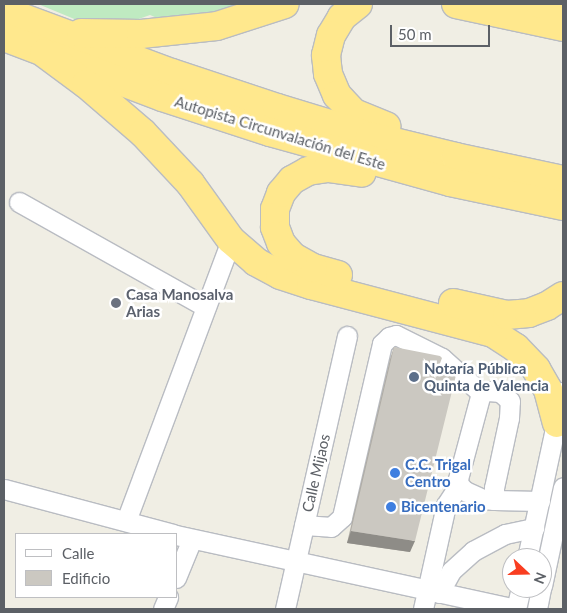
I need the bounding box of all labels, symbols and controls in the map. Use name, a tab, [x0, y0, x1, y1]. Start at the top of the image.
scale bar	[392, 15, 492, 47]
text: 50 m	[398, 25, 432, 43]
street label: Autopista Circunvalación del Este	[172, 92, 388, 174]
place label: Casa Manosalva Arias	[126, 285, 233, 320]
marker: Casa Manosalva Arias	[110, 297, 122, 309]
place label: Notaría Pública Quinta de Valencia	[424, 359, 549, 394]
marker: Notaría Pública Quinta de Valencia	[408, 371, 420, 383]
street label: Calle Mijaos	[298, 432, 334, 514]
place label: C.C. Trigal Centro	[405, 455, 471, 490]
marker: C.C. Trigal Centro	[389, 467, 401, 479]
place label: Bicentenario	[401, 498, 486, 516]
marker: Bicentenario	[385, 501, 397, 513]
legend	[15, 533, 178, 598]
text: Calle	[62, 544, 94, 562]
north arrow	[502, 548, 552, 598]
text: Edificio	[62, 569, 110, 587]
text: N	[531, 570, 550, 586]

